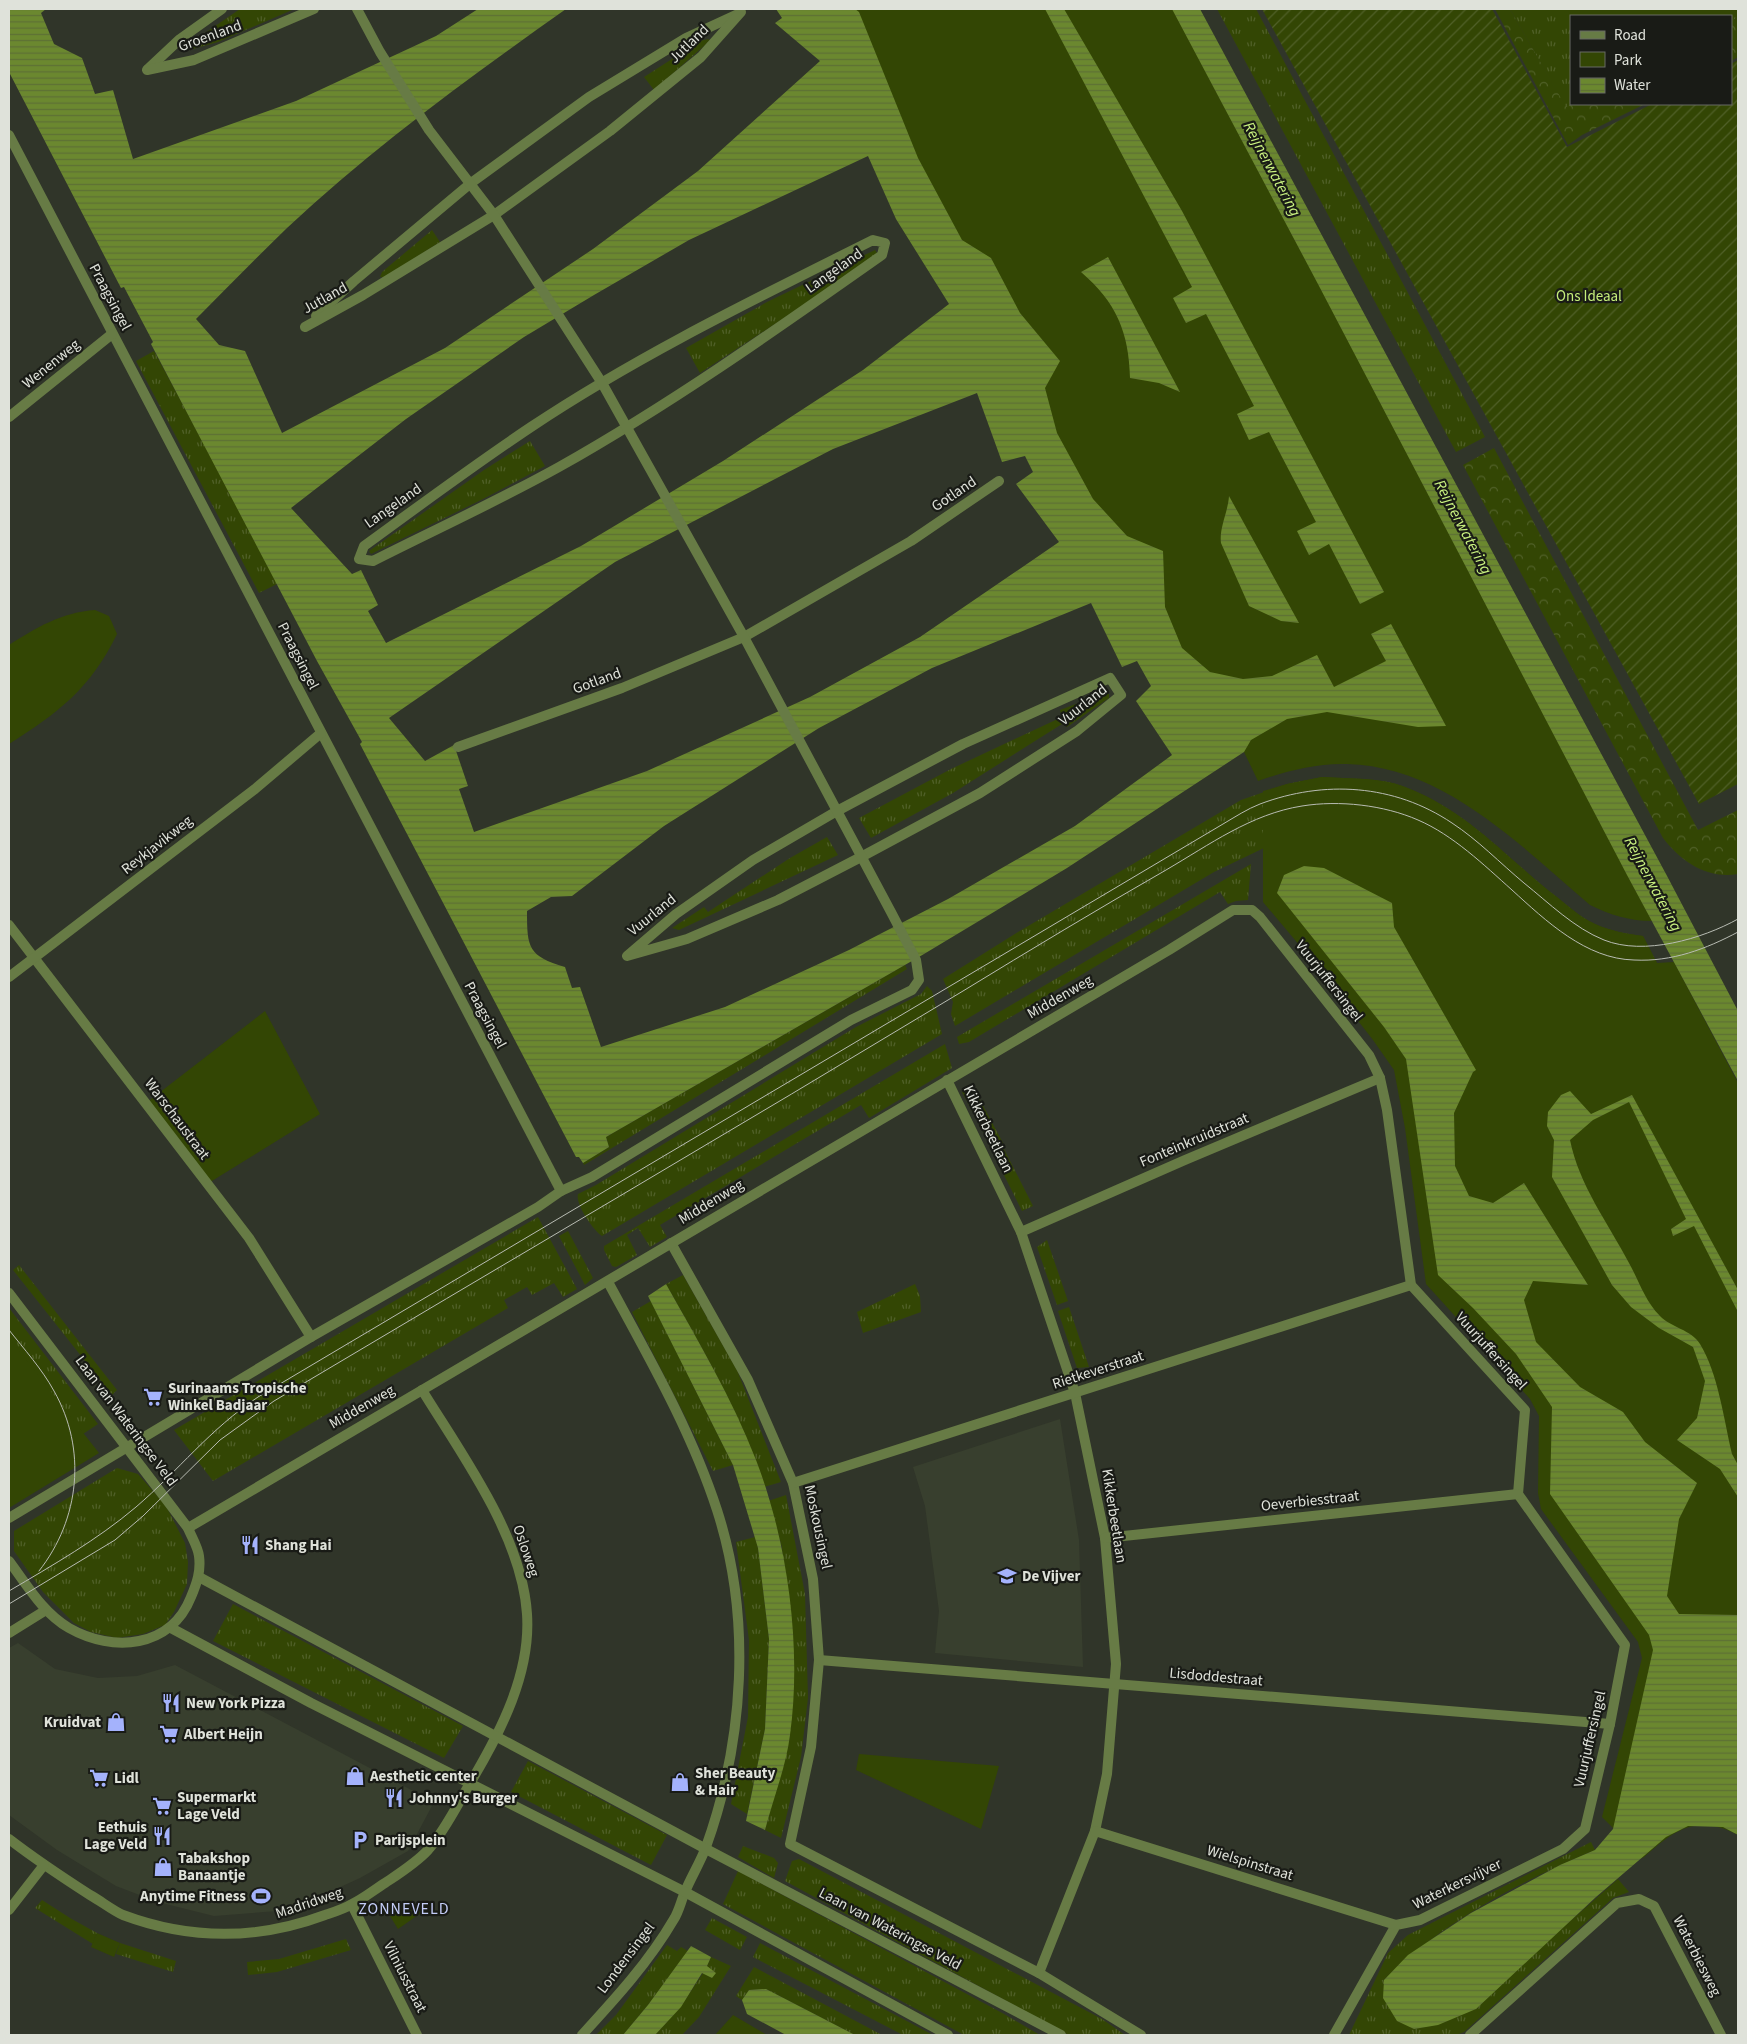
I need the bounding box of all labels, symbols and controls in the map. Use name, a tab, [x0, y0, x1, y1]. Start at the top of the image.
street label: Groenland	[175, 15, 245, 57]
legend	[1570, 15, 1732, 105]
street label: Jutland	[664, 20, 714, 68]
text: Road	[1614, 25, 1646, 46]
text: Park	[1614, 50, 1643, 71]
text: Water	[1614, 75, 1651, 96]
water label: Reijnerwatering	[1238, 118, 1306, 220]
street label: Langeland	[801, 244, 867, 298]
street label: Praagsingel	[84, 260, 136, 334]
street label: Jutland	[299, 277, 351, 319]
park label: Ons Ideaal	[1556, 286, 1622, 307]
street label: Wenenweg	[18, 334, 85, 394]
street label: Gotland	[927, 471, 981, 517]
water label: Reijnerwatering	[1429, 476, 1497, 578]
street label: Langeland	[360, 479, 426, 533]
street label: Praagsingel	[272, 619, 324, 693]
street label: Gotland	[570, 663, 624, 699]
street label: Vuurland	[1054, 679, 1112, 731]
street label: Reykjavikweg	[117, 810, 197, 879]
water label: Reijnerwatering	[1619, 833, 1687, 935]
street label: Vuurland	[623, 889, 681, 941]
street label: Vuurjuffersingel	[1290, 936, 1368, 1026]
street label: Middenweg	[1023, 970, 1097, 1024]
street label: Praagsingel	[459, 978, 511, 1052]
street label: Warschaustraat	[139, 1074, 215, 1164]
street label: Kikkerbeetlaan	[958, 1082, 1018, 1176]
street label: Fonteinkruidstraat	[1136, 1108, 1252, 1172]
street label: Middenweg	[675, 1174, 748, 1230]
street label: Vuurjuffersingel	[1450, 1307, 1532, 1395]
street label: Rietkeverstraat	[1050, 1345, 1146, 1395]
street label: Laan van Wateringse Veld	[70, 1351, 182, 1491]
place label: Surinaams Tropische Winkel Badjaar	[168, 1378, 307, 1416]
street label: Middenweg	[325, 1380, 399, 1434]
supermarket icon: Surinaams Tropische Winkel Badjaar	[142, 1386, 164, 1408]
street label: Kikkerbeetlaan	[1096, 1468, 1132, 1564]
street label: Moskousingel	[799, 1483, 837, 1571]
street label: Oeverbiesstraat	[1260, 1485, 1360, 1517]
street label: Osloweg	[507, 1522, 545, 1580]
restaurant icon: Shang Hai	[239, 1534, 261, 1556]
place label: Shang Hai	[265, 1535, 332, 1556]
school or university icon: De Vijver	[996, 1565, 1018, 1587]
place label: De Vijver	[1022, 1566, 1080, 1587]
street label: Lisdoddestraat	[1168, 1662, 1264, 1692]
street label: Vuurjuffersingel	[1569, 1688, 1611, 1789]
restaurant icon: New York Pizza	[160, 1692, 182, 1714]
place label: New York Pizza	[186, 1693, 286, 1714]
shop icon: Kruidvat	[105, 1711, 127, 1733]
place label: Kruidvat	[44, 1712, 101, 1733]
supermarket icon: Albert Heijn	[158, 1723, 180, 1745]
place label: Albert Heijn	[183, 1724, 263, 1745]
place label: Sher Beauty & Hair	[695, 1763, 775, 1801]
shop icon: Aesthetic center	[344, 1765, 366, 1787]
place label: Aesthetic center	[369, 1766, 477, 1787]
supermarket icon: Lidl	[88, 1767, 110, 1789]
place label: Lidl	[114, 1768, 140, 1789]
shop icon: Sher Beauty & Hair	[669, 1771, 691, 1793]
place label: Supermarkt Lage Veld	[177, 1787, 257, 1825]
restaurant icon: Johnny's Burger	[383, 1787, 405, 1809]
place label: Johnny's Burger	[409, 1788, 517, 1809]
supermarket icon: Supermarkt Lage Veld	[151, 1795, 173, 1817]
place label: Eethuis Lage Veld	[84, 1817, 147, 1855]
restaurant icon: Eethuis Lage Veld	[151, 1825, 173, 1847]
parking icon: Parijsplein	[349, 1829, 371, 1851]
place label: Parijsplein	[375, 1830, 446, 1851]
street label: Wielspinstraat	[1204, 1840, 1296, 1886]
place label: Tabakshop Banaantje	[178, 1848, 250, 1886]
street label: Waterkersvijver	[1409, 1853, 1506, 1915]
shop icon: Tabakshop Banaantje	[152, 1856, 174, 1878]
street label: Madridweg	[273, 1882, 346, 1924]
street label: Laan van Wateringse Veld	[815, 1882, 965, 1976]
sports icon: Anytime Fitness	[250, 1885, 272, 1907]
place label: Anytime Fitness	[139, 1886, 246, 1907]
district label: ZONNEVELD	[358, 1898, 450, 1920]
street label: Waterbiesweg	[1668, 1912, 1726, 2000]
street label: Londensingel	[592, 1918, 660, 1998]
street label: Vilniusstraat	[378, 1938, 432, 2016]

